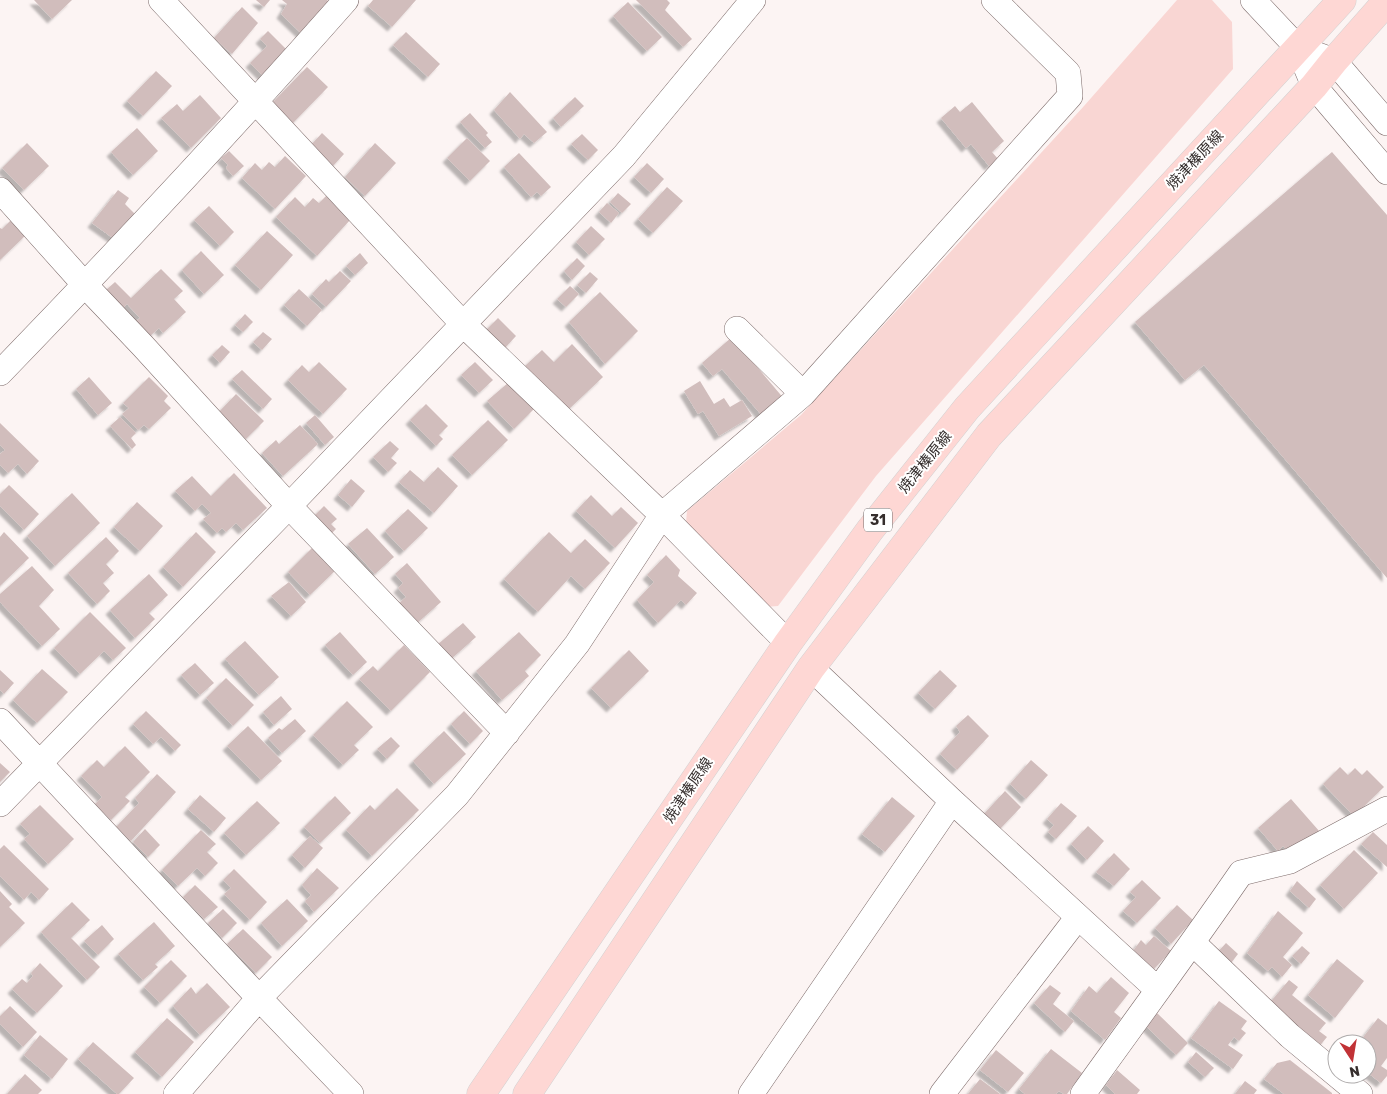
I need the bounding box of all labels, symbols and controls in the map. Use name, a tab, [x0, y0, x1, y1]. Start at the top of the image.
street label: 焼津榛原線	[1163, 126, 1227, 194]
street label: 焼津榛原線	[894, 427, 956, 497]
road number: 31	[864, 508, 892, 532]
street label: 焼津榛原線	[660, 754, 716, 826]
north arrow	[1327, 1034, 1377, 1084]
text: N	[1348, 1062, 1361, 1081]

